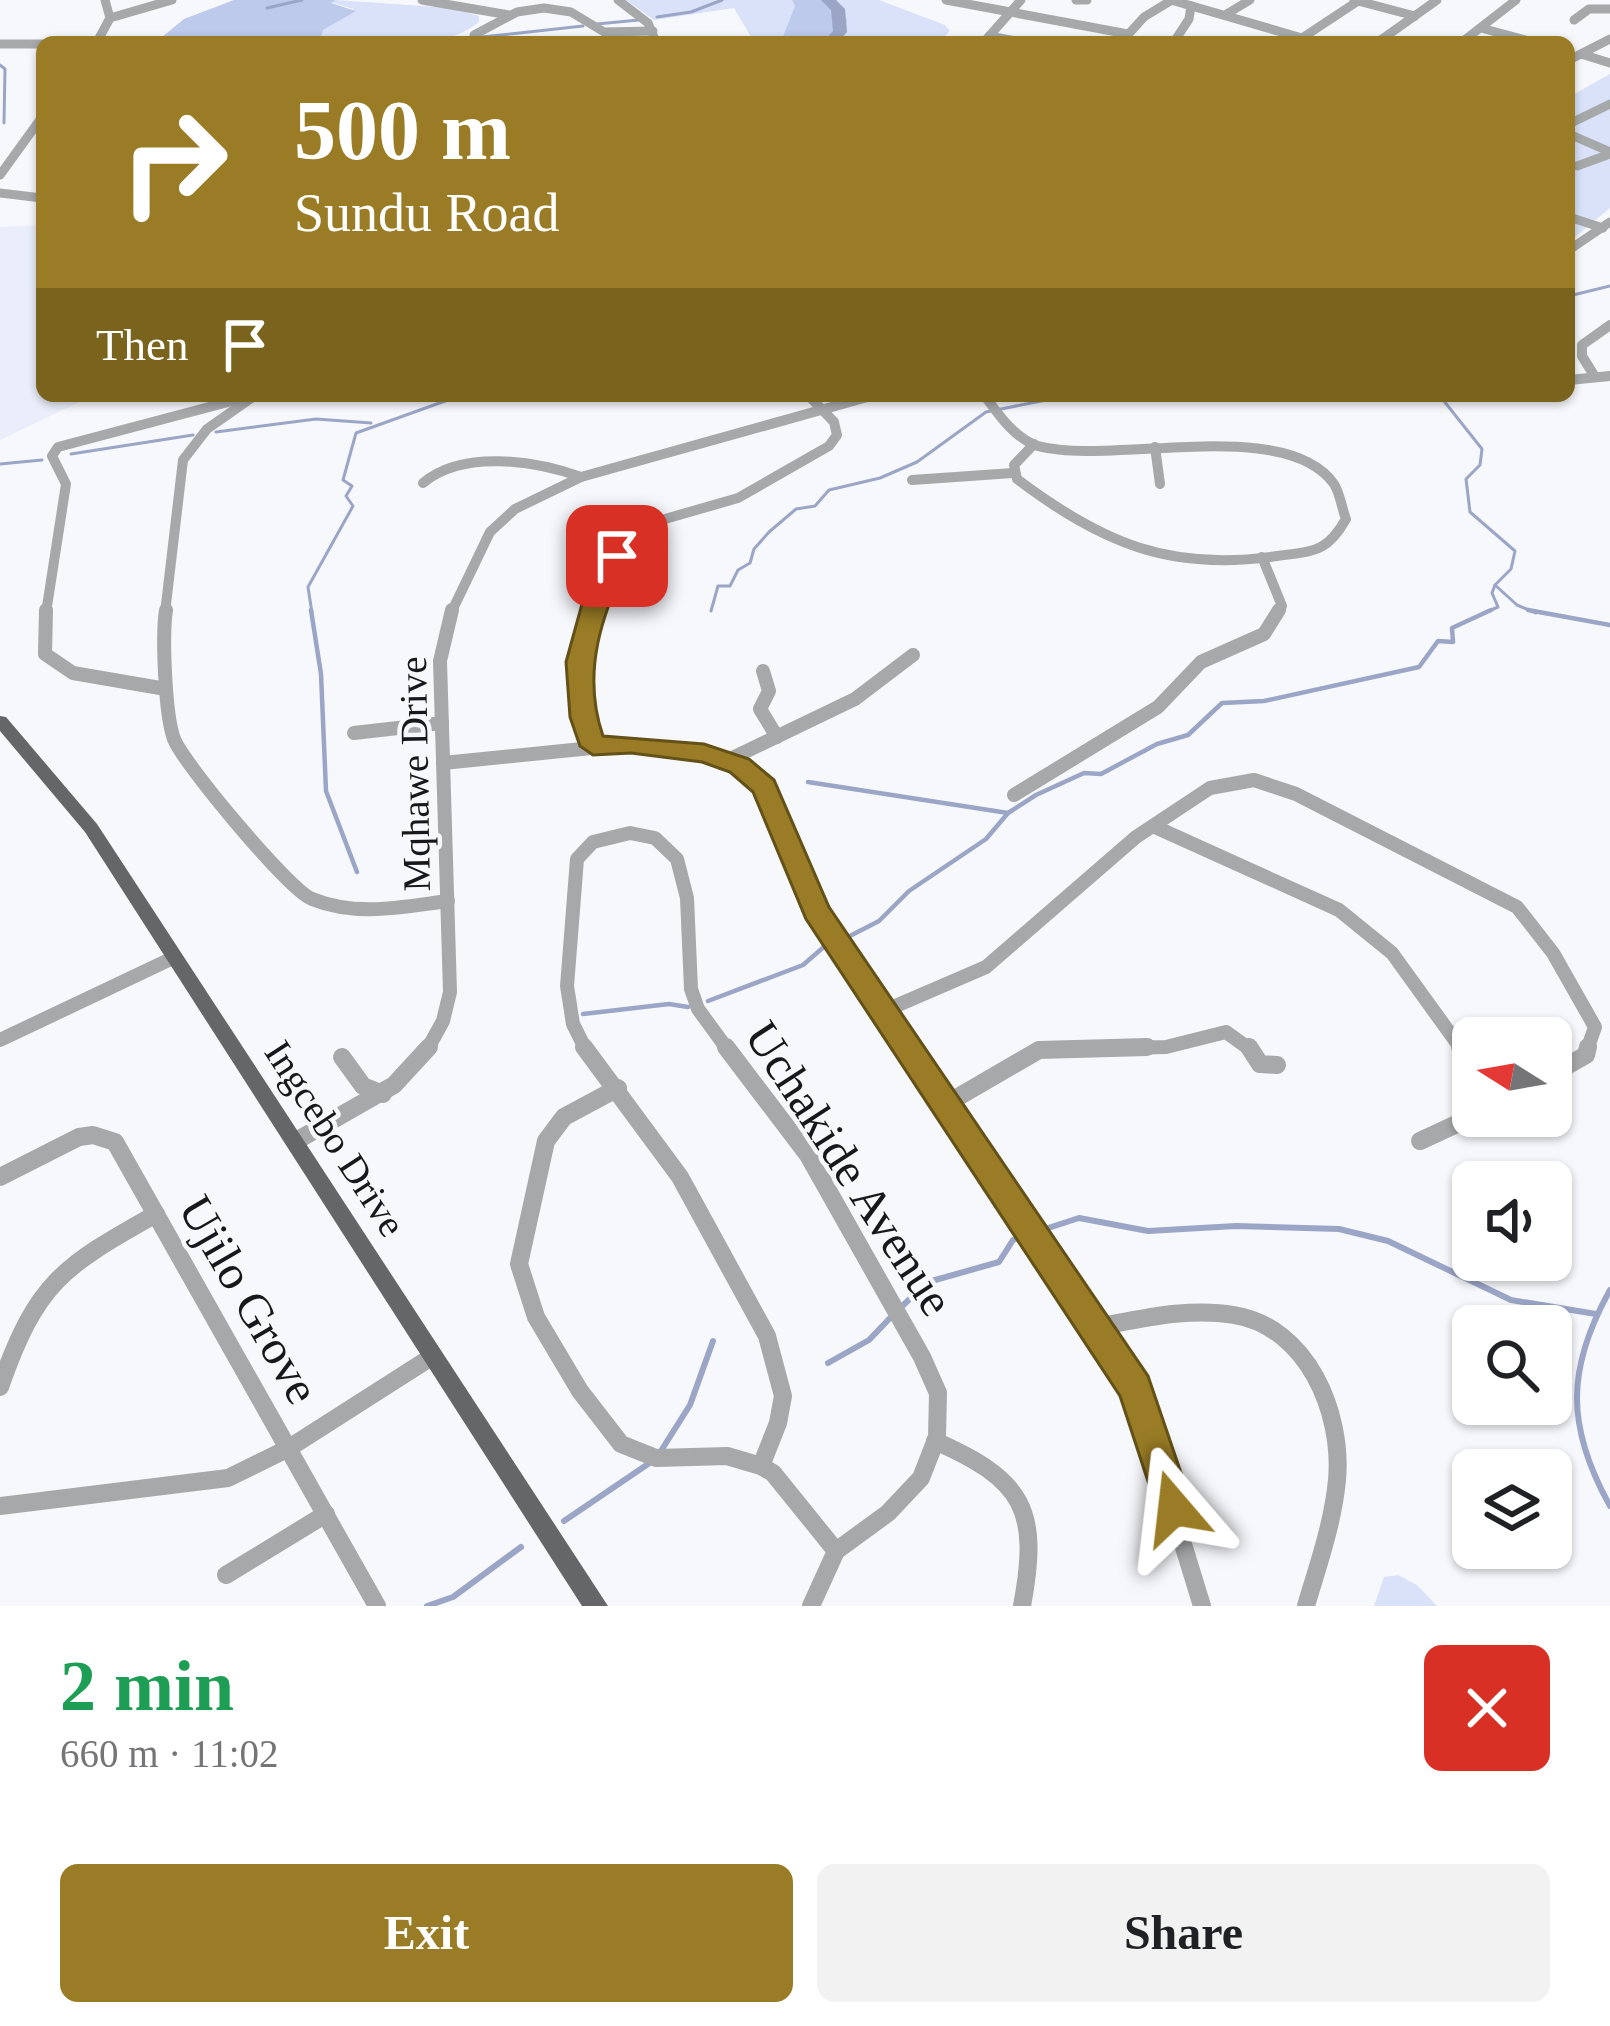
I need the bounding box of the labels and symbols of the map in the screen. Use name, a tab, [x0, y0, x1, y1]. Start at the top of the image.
pin	[566, 505, 668, 607]
street label: Mqhawe Drive	[391, 656, 439, 892]
street label: Uchakide Avenue	[735, 1012, 964, 1325]
north arrow	[1452, 1017, 1572, 1137]
street label: Ingcebo Drive	[256, 1033, 415, 1245]
street label: Ujilo Grove	[169, 1186, 330, 1412]
position arrow	[1111, 1445, 1237, 1571]

